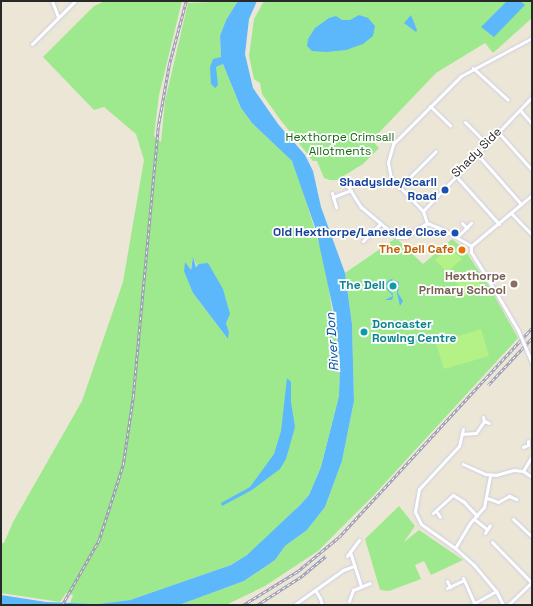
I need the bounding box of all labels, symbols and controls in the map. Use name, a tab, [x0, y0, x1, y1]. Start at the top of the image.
street label: Shady Side	[449, 125, 505, 181]
park label: Hexthorpe Crimsall Allotments	[286, 131, 394, 159]
place label: Shadyside/Scarll Road	[340, 176, 437, 204]
marker: Shadyside/Scarll Road	[440, 185, 450, 195]
place label: Old Hexthorpe/Laneside Close	[273, 226, 447, 240]
marker: Old Hexthorpe/Laneside Close	[450, 228, 460, 238]
place label: The Dell Cafe	[379, 243, 454, 257]
marker: The Dell Cafe	[457, 245, 467, 255]
place label: Hexthorpe Primary School	[419, 270, 506, 298]
place label: The Dell	[339, 279, 385, 293]
marker: Hexthorpe Primary School	[509, 279, 519, 289]
marker: The Dell	[388, 281, 398, 291]
water label: River Don	[323, 312, 343, 372]
place label: Doncaster Rowing Centre	[372, 318, 456, 346]
marker: Doncaster Rowing Centre	[359, 327, 369, 337]

